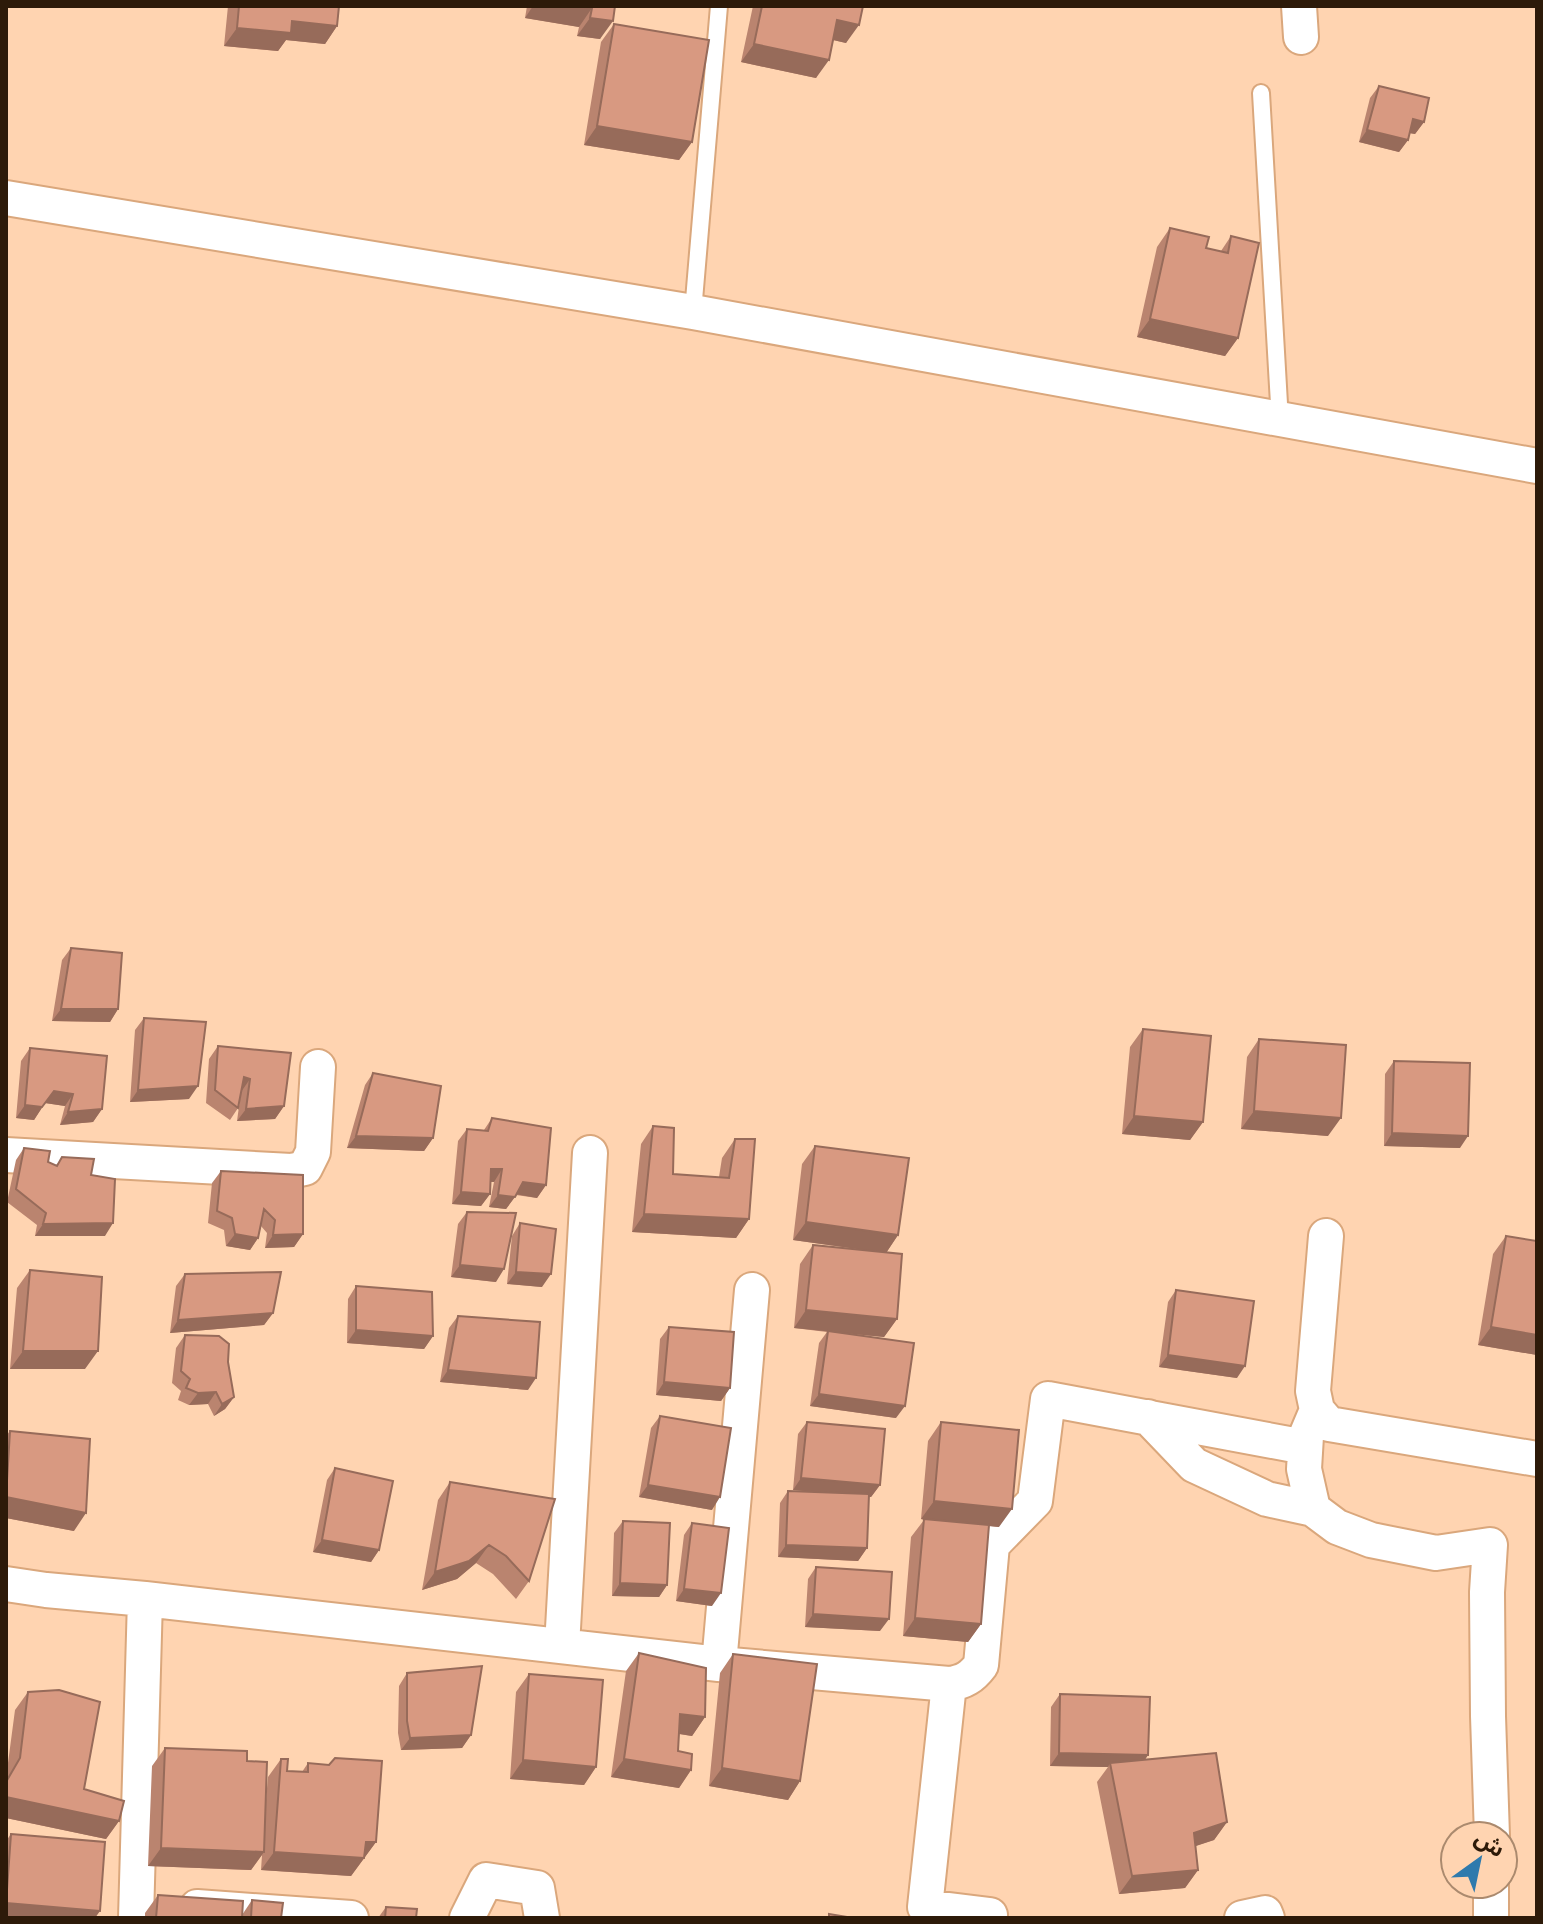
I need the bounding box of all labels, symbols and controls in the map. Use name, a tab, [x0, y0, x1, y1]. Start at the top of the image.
north arrow	[1439, 1820, 1519, 1900]
text: ش	[1470, 1823, 1510, 1863]

